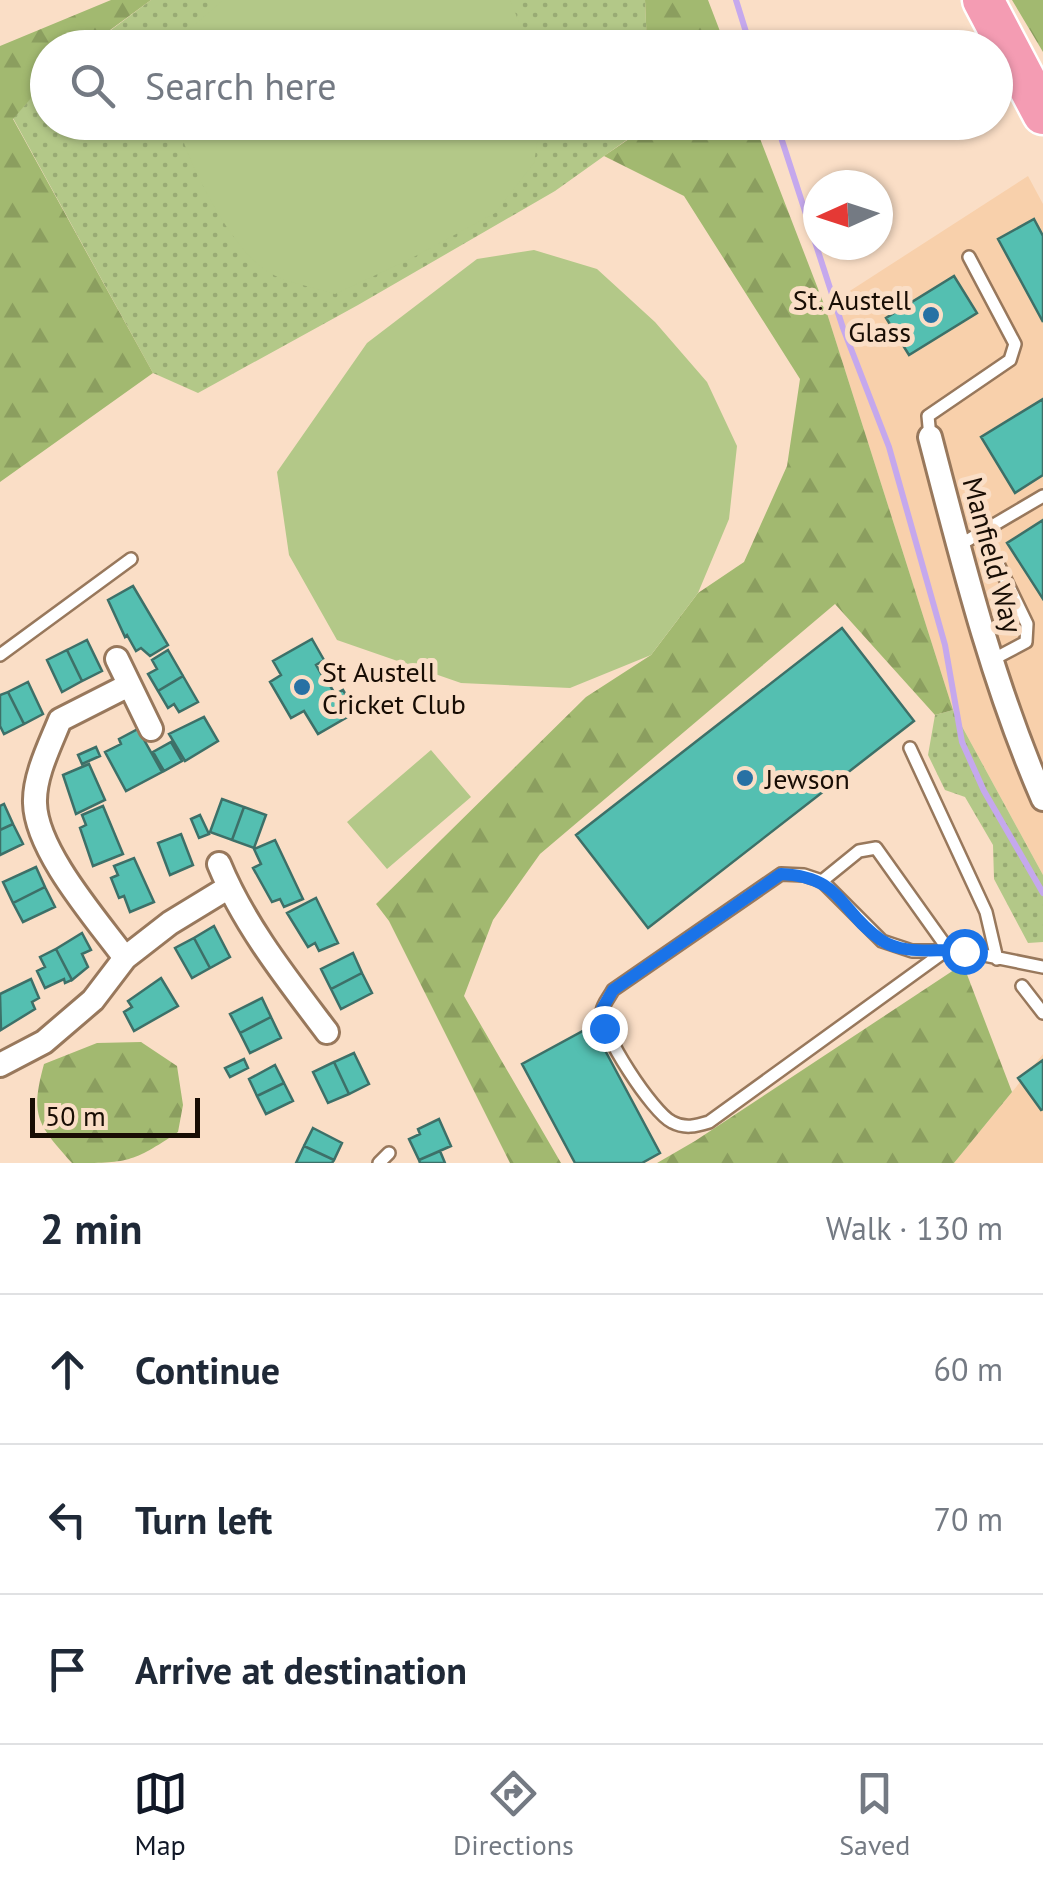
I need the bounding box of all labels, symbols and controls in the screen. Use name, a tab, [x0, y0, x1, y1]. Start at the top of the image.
search box	[30, 30, 1013, 140]
icon: search	[65, 58, 120, 113]
text: Search here	[145, 61, 337, 110]
north arrow	[803, 170, 893, 260]
place label: St. Austell Glass	[793, 281, 911, 350]
marker: St. Austell Glass	[920, 304, 942, 326]
street label: Manfield Way	[954, 473, 1032, 637]
place label: St Austell Cricket Club	[322, 653, 466, 722]
marker: St Austell Cricket Club	[291, 676, 313, 698]
place label: Jewson	[764, 760, 850, 797]
marker: Jewson	[734, 767, 756, 789]
route start	[942, 929, 988, 975]
route end	[582, 1006, 628, 1052]
scale bar	[30, 1093, 200, 1138]
text: 50 m	[45, 1097, 106, 1134]
text: 2 min	[40, 1201, 142, 1256]
text: Walk · 130 m	[826, 1207, 1003, 1249]
icon: ahead	[40, 1342, 95, 1397]
text: Continue	[135, 1345, 280, 1394]
text: 60 m	[934, 1348, 1003, 1390]
icon: left	[40, 1492, 95, 1547]
text: Turn left	[135, 1495, 272, 1544]
text: 70 m	[934, 1498, 1003, 1540]
icon: arrive	[40, 1642, 95, 1697]
text: Arrive at destination	[135, 1645, 467, 1694]
tab: Map	[133, 1766, 188, 1863]
tab: Directions	[453, 1766, 574, 1863]
tab: Saved	[839, 1766, 910, 1863]

